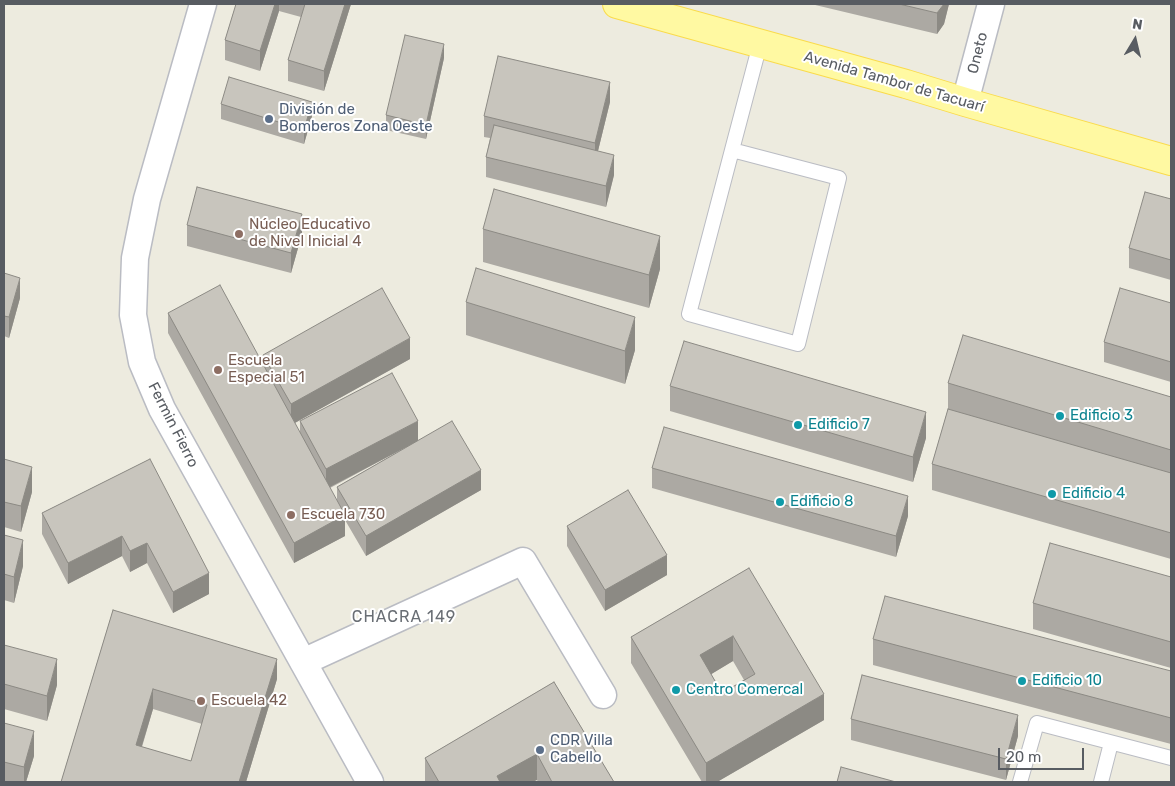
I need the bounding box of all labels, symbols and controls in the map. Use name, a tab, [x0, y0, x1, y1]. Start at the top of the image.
north arrow	[1110, 15, 1160, 65]
text: N	[1131, 16, 1144, 34]
street label: Oneto	[964, 30, 992, 76]
street label: Avenida Tambor de Tacuarí	[802, 48, 986, 116]
place label: División de Bomberos Zona Oeste	[279, 101, 433, 136]
marker: División de Bomberos Zona Oeste	[263, 113, 275, 125]
place label: Núcleo Educativo de Nivel Inicial 4	[249, 216, 371, 251]
marker: Núcleo Educativo de Nivel Inicial 4	[233, 228, 245, 240]
place label: Escuela Especial 51	[228, 352, 305, 387]
marker: Escuela Especial 51	[212, 364, 224, 376]
street label: Fermin Fierro	[144, 379, 202, 471]
place label: Edificio 3	[1070, 407, 1133, 425]
marker: Edificio 3	[1054, 410, 1066, 422]
place label: Edificio 7	[808, 416, 870, 434]
marker: Edificio 7	[792, 419, 804, 431]
place label: Edificio 4	[1062, 485, 1125, 503]
marker: Edificio 4	[1046, 488, 1058, 500]
place label: Edificio 8	[790, 493, 854, 511]
marker: Edificio 8	[774, 496, 786, 508]
place label: Escuela 730	[301, 506, 385, 524]
marker: Escuela 730	[285, 509, 297, 521]
district label: CHACRA 149	[350, 607, 458, 627]
place label: Edificio 10	[1032, 672, 1102, 690]
marker: Edificio 10	[1016, 675, 1028, 687]
place label: Centro Comercal	[686, 681, 803, 699]
marker: Centro Comercal	[670, 684, 682, 696]
place label: Escuela 42	[211, 692, 287, 710]
marker: Escuela 42	[195, 695, 207, 707]
place label: CDR Villa Cabello	[550, 732, 613, 767]
scale bar	[1000, 738, 1086, 770]
marker: CDR Villa Cabello	[534, 744, 546, 756]
text: 20 m	[1006, 748, 1041, 766]

